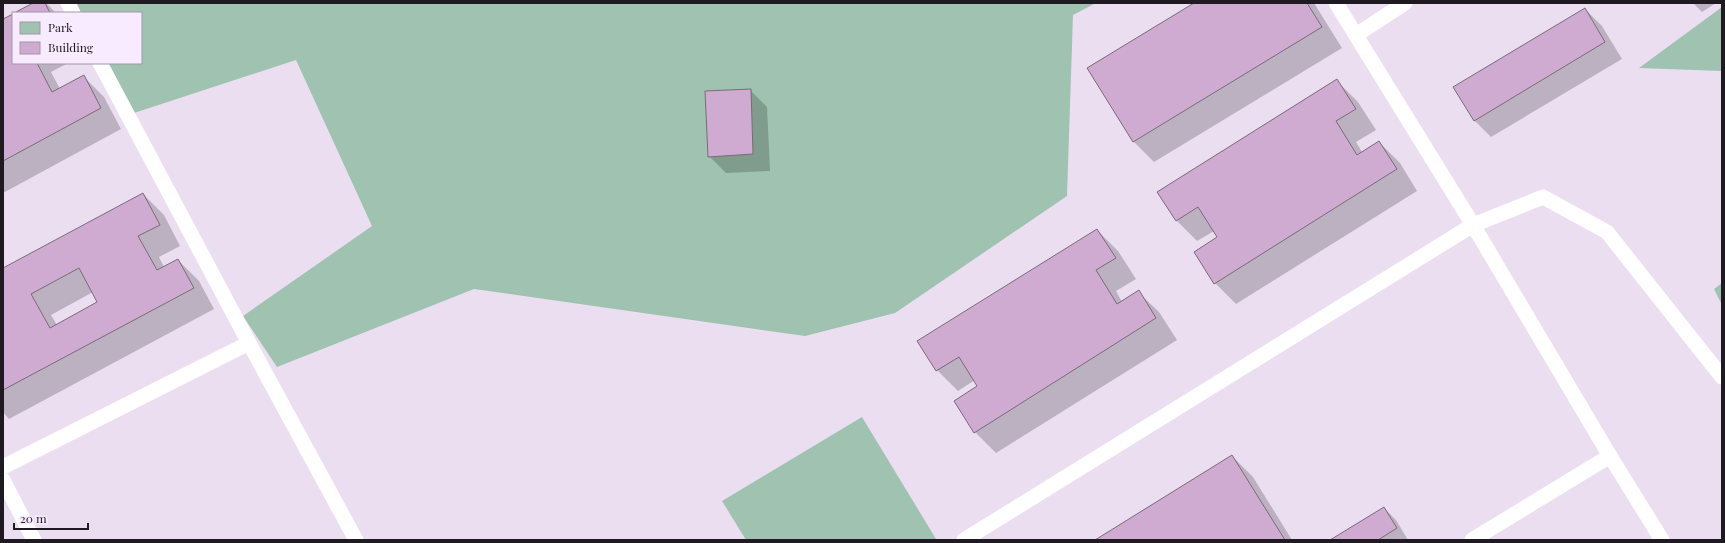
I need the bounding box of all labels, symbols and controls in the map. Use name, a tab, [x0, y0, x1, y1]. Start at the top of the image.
legend	[12, 12, 142, 64]
text: Park	[48, 19, 73, 35]
text: Building	[48, 39, 94, 55]
scale bar	[14, 505, 88, 531]
text: 20 m	[20, 510, 47, 526]

